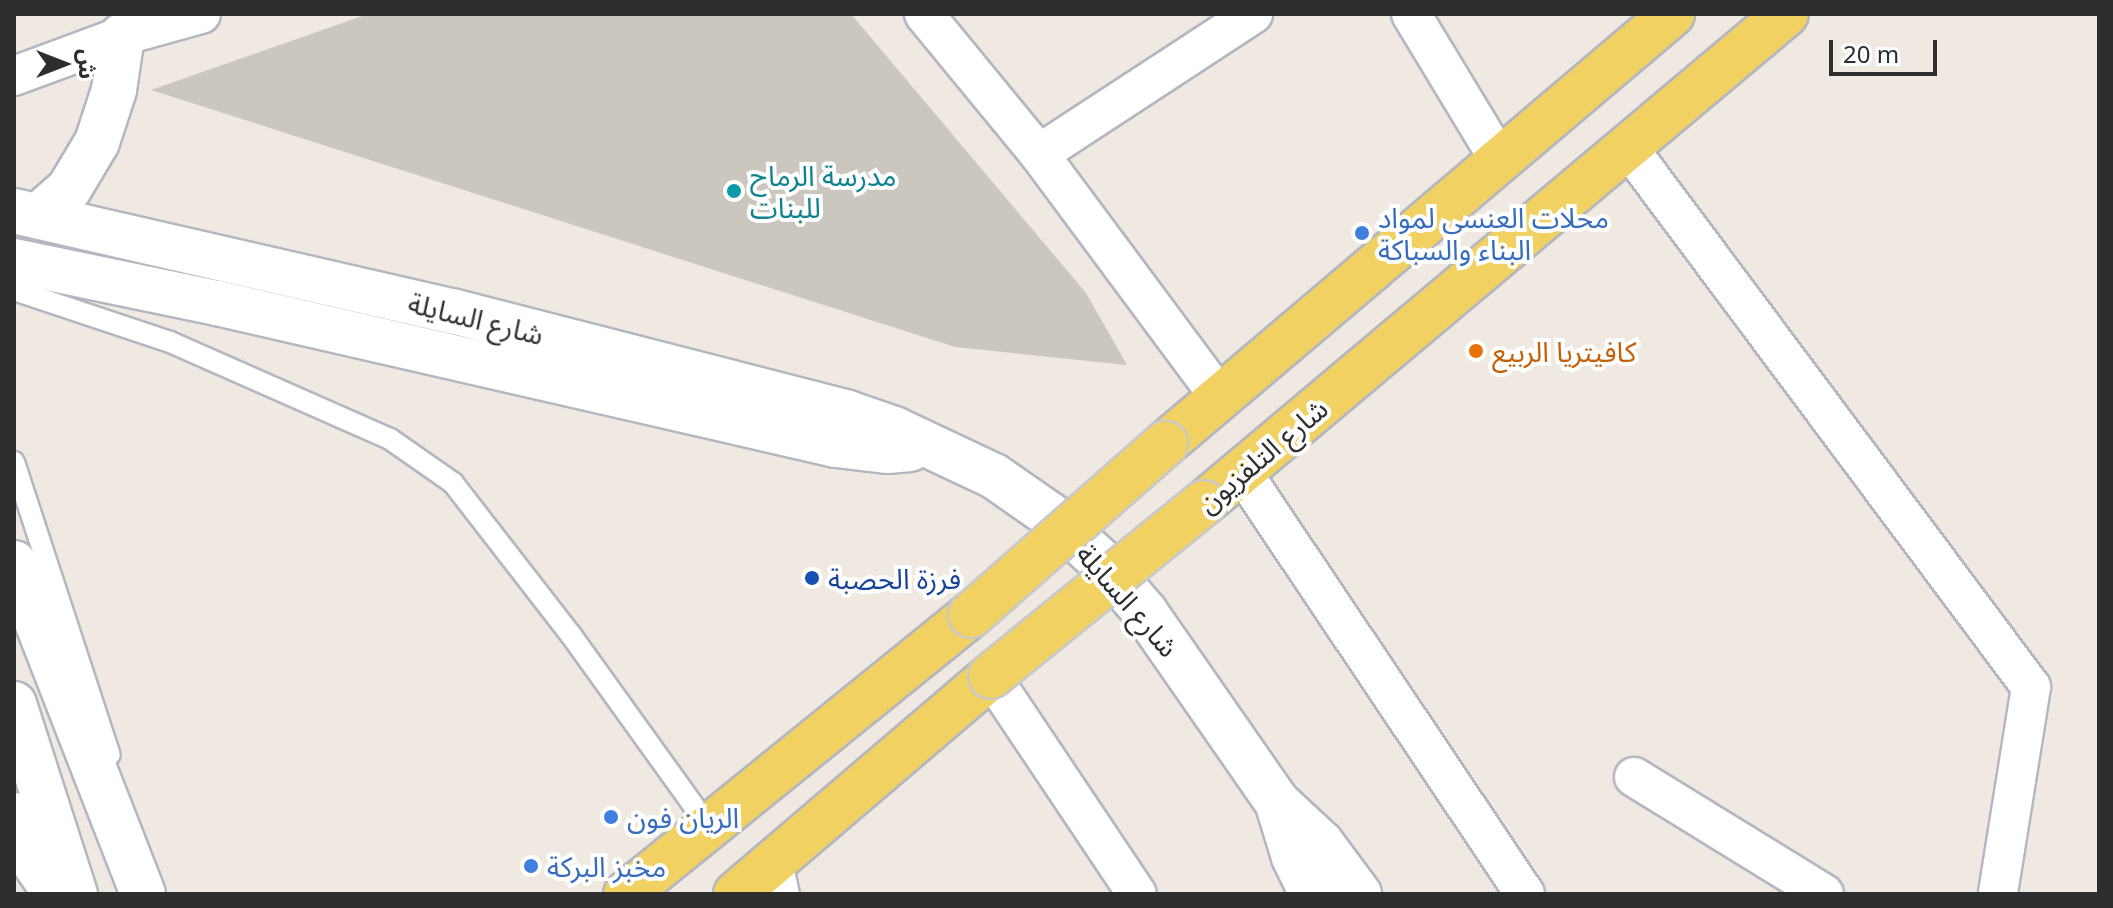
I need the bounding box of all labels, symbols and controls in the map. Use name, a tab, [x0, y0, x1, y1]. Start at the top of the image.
north arrow	[24, 24, 104, 104]
scale bar	[1833, 24, 1941, 74]
text: 20 m	[1843, 37, 1899, 70]
text: ش	[73, 49, 103, 79]
place label: مدرسة الرماح للبنات	[750, 158, 897, 224]
marker: مدرسة الرماح للبنات	[725, 182, 743, 200]
place label: محلات العنسي لمواد البناء والسباكة	[1378, 200, 1609, 266]
marker: محلات العنسي لمواد البناء والسباكة	[1353, 224, 1371, 242]
street label: شارع السايلة	[405, 285, 547, 351]
place label: كافيتريا الربيع	[1492, 334, 1636, 368]
marker: كافيتريا الربيع	[1467, 342, 1485, 360]
street label: شارع التلفزيون	[1190, 391, 1334, 519]
street label: شارع السايلة	[1070, 537, 1186, 663]
place label: فرزة الحصبة	[828, 561, 961, 595]
marker: فرزة الحصبة	[803, 569, 821, 587]
place label: الريان فون	[627, 800, 739, 834]
marker: الريان فون	[602, 808, 620, 826]
place label: مخبز البركة	[547, 849, 666, 883]
marker: مخبز البركة	[522, 857, 540, 875]

